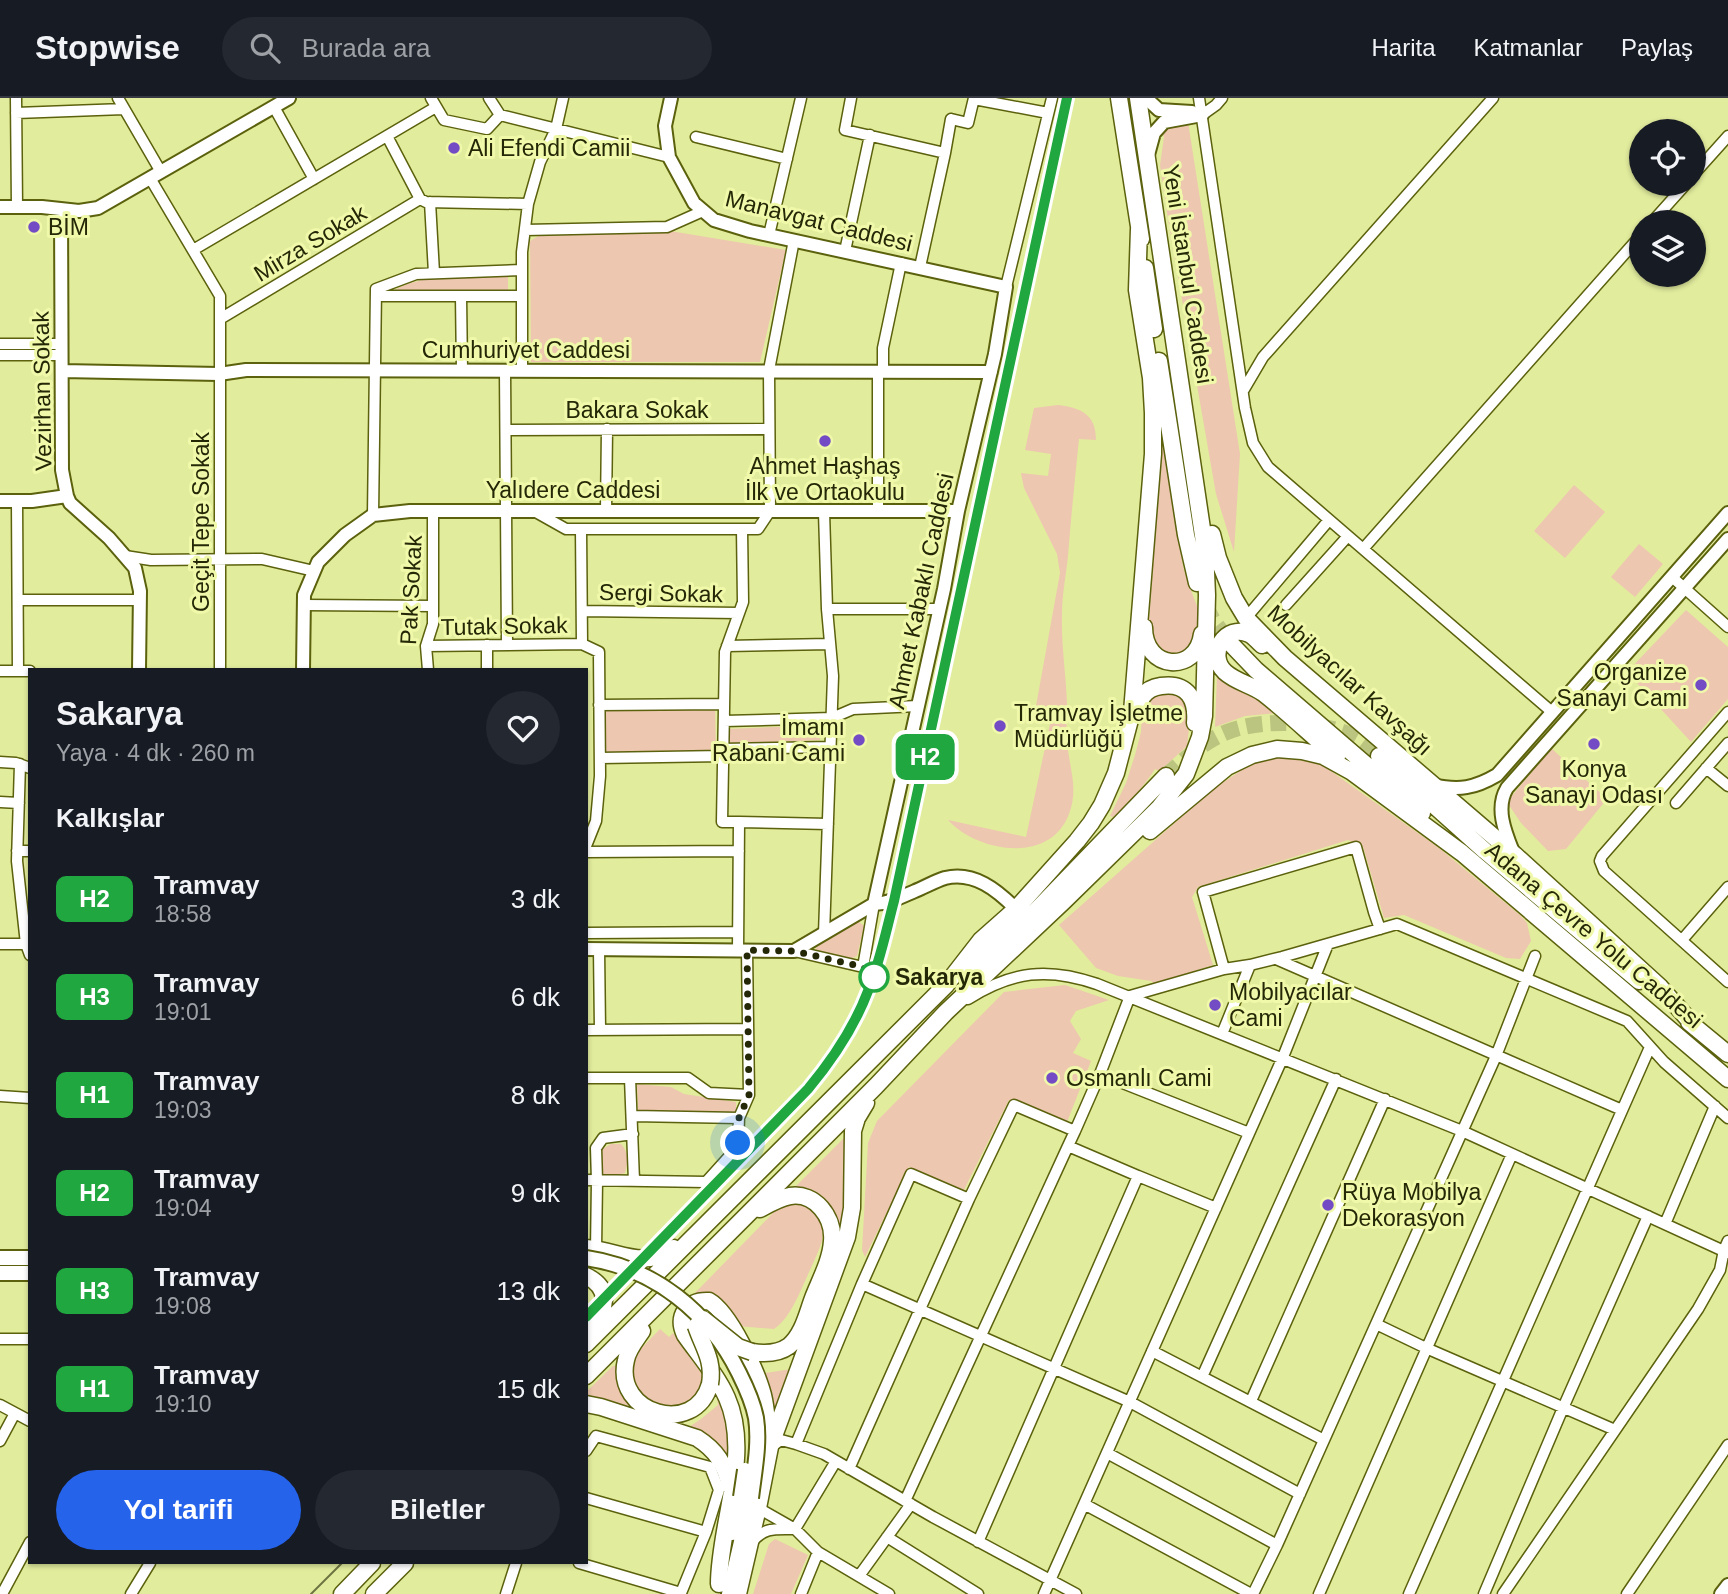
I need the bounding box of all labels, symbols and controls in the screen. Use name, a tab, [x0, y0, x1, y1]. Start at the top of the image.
search box	[222, 17, 712, 80]
text: Stopwise	[35, 29, 180, 66]
icon: search	[246, 29, 284, 67]
text: Burada ara	[302, 33, 431, 63]
text: Harita	[1372, 34, 1436, 61]
text: Katmanlar	[1474, 34, 1583, 61]
text: Paylaş	[1621, 34, 1693, 61]
map controls	[1629, 119, 1706, 287]
button: locate	[1629, 119, 1706, 196]
place label: Ali Efendi Camii	[468, 135, 630, 161]
marker: Ali Efendi Camii	[446, 140, 462, 156]
street label: Yeni İstanbul Caddesi	[1158, 163, 1218, 385]
street label: Manavgat Caddesi	[723, 185, 915, 257]
street label: Mirza Sokak	[249, 199, 371, 287]
button: layers	[1629, 210, 1706, 287]
place label: BİM	[48, 214, 89, 240]
marker: BİM	[26, 219, 42, 235]
street label: Vezirhan Sokak	[28, 310, 56, 471]
street label: Cumhuriyet Caddesi	[422, 337, 630, 363]
street label: Bakara Sokak	[565, 397, 709, 423]
street label: Geçit Tepe Sokak	[188, 432, 214, 612]
marker: Ahmet Haşhaş İlk ve Ortaokulu	[817, 433, 833, 449]
place label: Ahmet Haşhaş İlk ve Ortaokulu	[745, 453, 905, 505]
street label: Ahmet Kabaklı Caddesi	[883, 471, 959, 711]
street label: Yalıdere Caddesi	[486, 477, 660, 503]
street label: Pak Sokak	[395, 534, 427, 646]
street label: Sergi Sokak	[599, 579, 724, 607]
street label: Mobilyacılar Kavşağı	[1262, 599, 1438, 761]
street label: Tutak Sokak	[440, 612, 568, 640]
place label: Organize Sanayi Cami	[1557, 659, 1687, 711]
marker: Organize Sanayi Cami	[1693, 677, 1709, 693]
button: heart	[486, 691, 560, 765]
text: Sakarya	[56, 695, 183, 732]
place label: Tramvay İşletme Müdürlüğü	[1014, 700, 1183, 752]
place label: İmamı Rabani Cami	[712, 714, 845, 766]
marker: Tramvay İşletme Müdürlüğü	[992, 718, 1008, 734]
marker: İmamı Rabani Cami	[851, 732, 867, 748]
line badge: H2	[894, 734, 956, 780]
marker: Konya Sanayi Odası	[1586, 736, 1602, 752]
text: Yaya · 4 dk · 260 m	[56, 740, 255, 766]
text: H2	[910, 743, 940, 770]
place label: Konya Sanayi Odası	[1525, 756, 1663, 808]
text: Kalkışlar	[56, 803, 164, 833]
street label: Adana Çevre Yolu Caddesi	[1480, 837, 1708, 1033]
text: Tramvay	[154, 870, 260, 900]
text: 3 dk	[511, 884, 560, 914]
text: H2	[79, 885, 110, 912]
text: 18:58	[154, 901, 212, 927]
marker: Sakarya	[859, 962, 889, 992]
place label: Sakarya	[895, 964, 983, 990]
text: Tramvay	[154, 968, 260, 998]
place label: Mobilyacılar Cami	[1229, 979, 1352, 1031]
text: 6 dk	[511, 982, 560, 1012]
text: H3	[79, 983, 110, 1010]
marker: Mobilyacılar Cami	[1207, 997, 1223, 1013]
text: 19:01	[154, 999, 212, 1025]
place label: Osmanlı Cami	[1066, 1065, 1212, 1091]
text: Tramvay	[154, 1066, 260, 1096]
marker: Osmanlı Cami	[1044, 1070, 1060, 1086]
text: 8 dk	[511, 1080, 560, 1110]
text: H1	[79, 1081, 110, 1108]
text: 19:03	[154, 1097, 212, 1123]
your location	[720, 1125, 755, 1160]
text: Tramvay	[154, 1164, 260, 1194]
text: 9 dk	[511, 1178, 560, 1208]
text: H2	[79, 1179, 110, 1206]
place label: Rüya Mobilya Dekorasyon	[1342, 1179, 1482, 1231]
text: 19:04	[154, 1195, 212, 1221]
marker: Rüya Mobilya Dekorasyon	[1320, 1197, 1336, 1213]
text: Tramvay	[154, 1262, 260, 1292]
text: 13 dk	[496, 1276, 560, 1306]
text: H3	[79, 1277, 110, 1304]
text: 19:08	[154, 1293, 212, 1319]
text: Tramvay	[154, 1360, 260, 1390]
text: 15 dk	[496, 1374, 560, 1404]
text: H1	[79, 1375, 110, 1402]
text: 19:10	[154, 1391, 212, 1417]
button: Yol tarifi	[56, 1470, 301, 1550]
button: Biletler	[315, 1470, 560, 1550]

